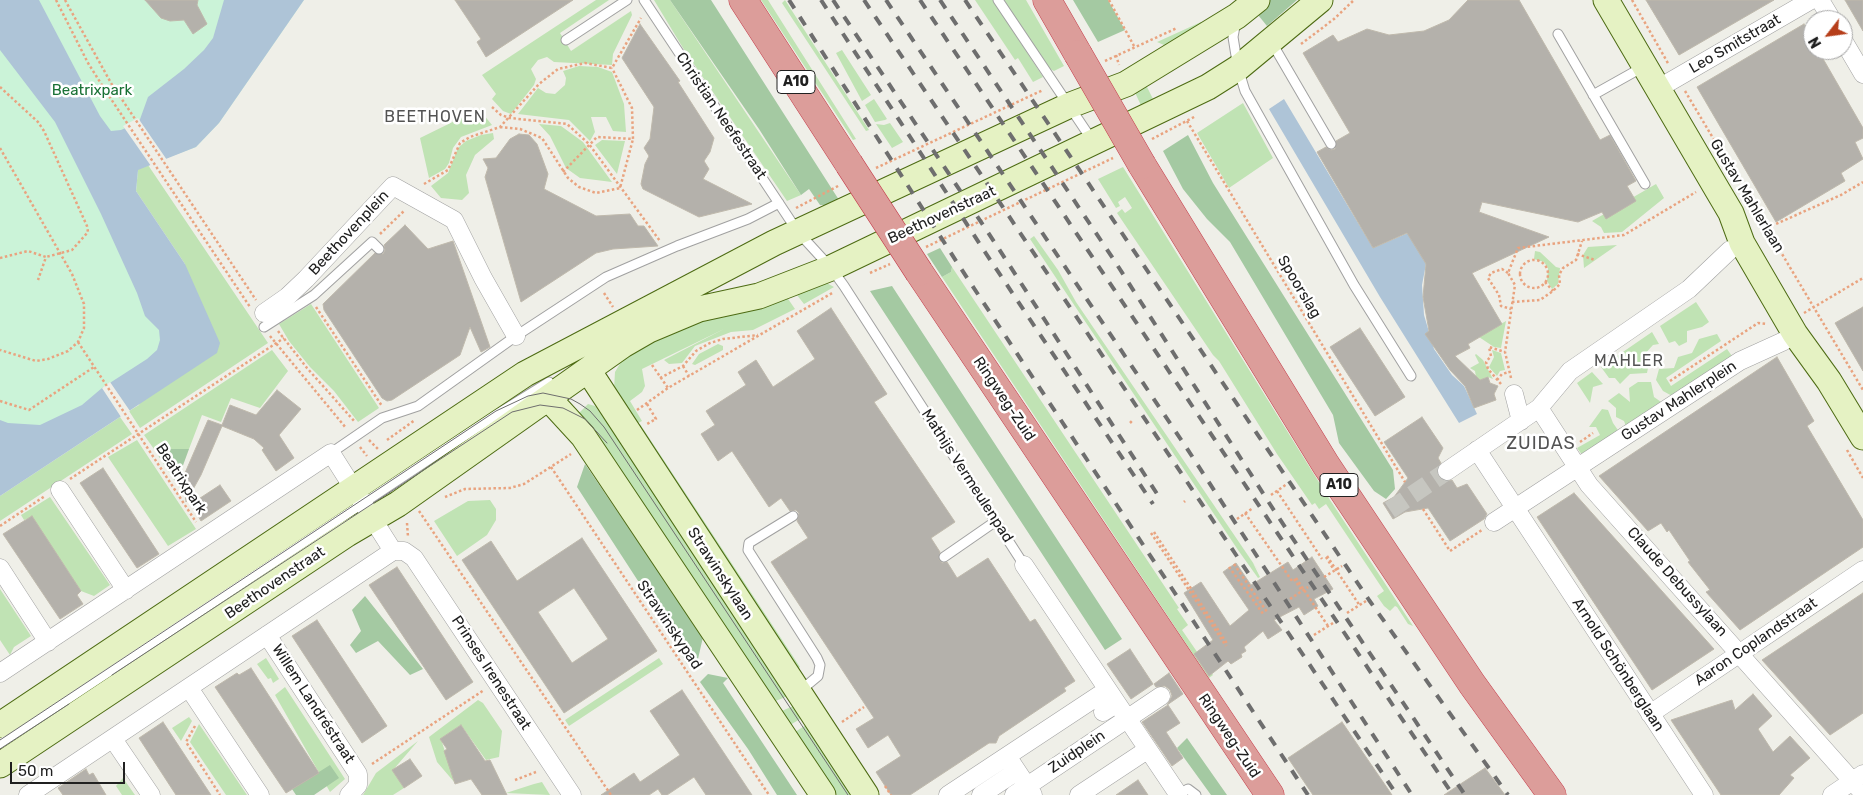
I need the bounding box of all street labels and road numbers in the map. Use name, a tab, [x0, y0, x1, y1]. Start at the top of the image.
street label: Leo Smitstraat	[1686, 11, 1784, 77]
street label: Christian Neefestraat	[672, 49, 770, 183]
road number: A10	[777, 70, 815, 94]
street label: Gustav Mahlerlaan	[1706, 136, 1788, 256]
street label: Beethovenstraat	[885, 182, 999, 248]
street label: Beethovenplein	[305, 187, 393, 279]
street label: Spoorslag	[1273, 252, 1325, 322]
street label: Ringweg-Zuid	[969, 353, 1039, 445]
street label: Gustav Mahlerplein	[1618, 357, 1740, 445]
street label: Mathijs Vermeulenpad	[917, 406, 1017, 546]
street label: Beatrixpark	[152, 440, 210, 518]
road number: A10	[1320, 474, 1358, 496]
street label: Claude Debussylaan	[1623, 523, 1731, 641]
street label: Strawinskylaan	[683, 524, 757, 624]
street label: Beethovenstraat	[221, 543, 329, 623]
street label: Strawinskypad	[633, 577, 705, 673]
street label: Aaron Coplandstraat	[1691, 594, 1821, 690]
street label: Arnold Schönberglaan	[1568, 595, 1668, 735]
street label: Prinses Irenestraat	[447, 613, 535, 733]
street label: Willem Landréstraat	[268, 641, 358, 767]
street label: Ringweg-Zuid	[1194, 690, 1264, 782]
street label: Zuidplein	[1045, 727, 1109, 777]

